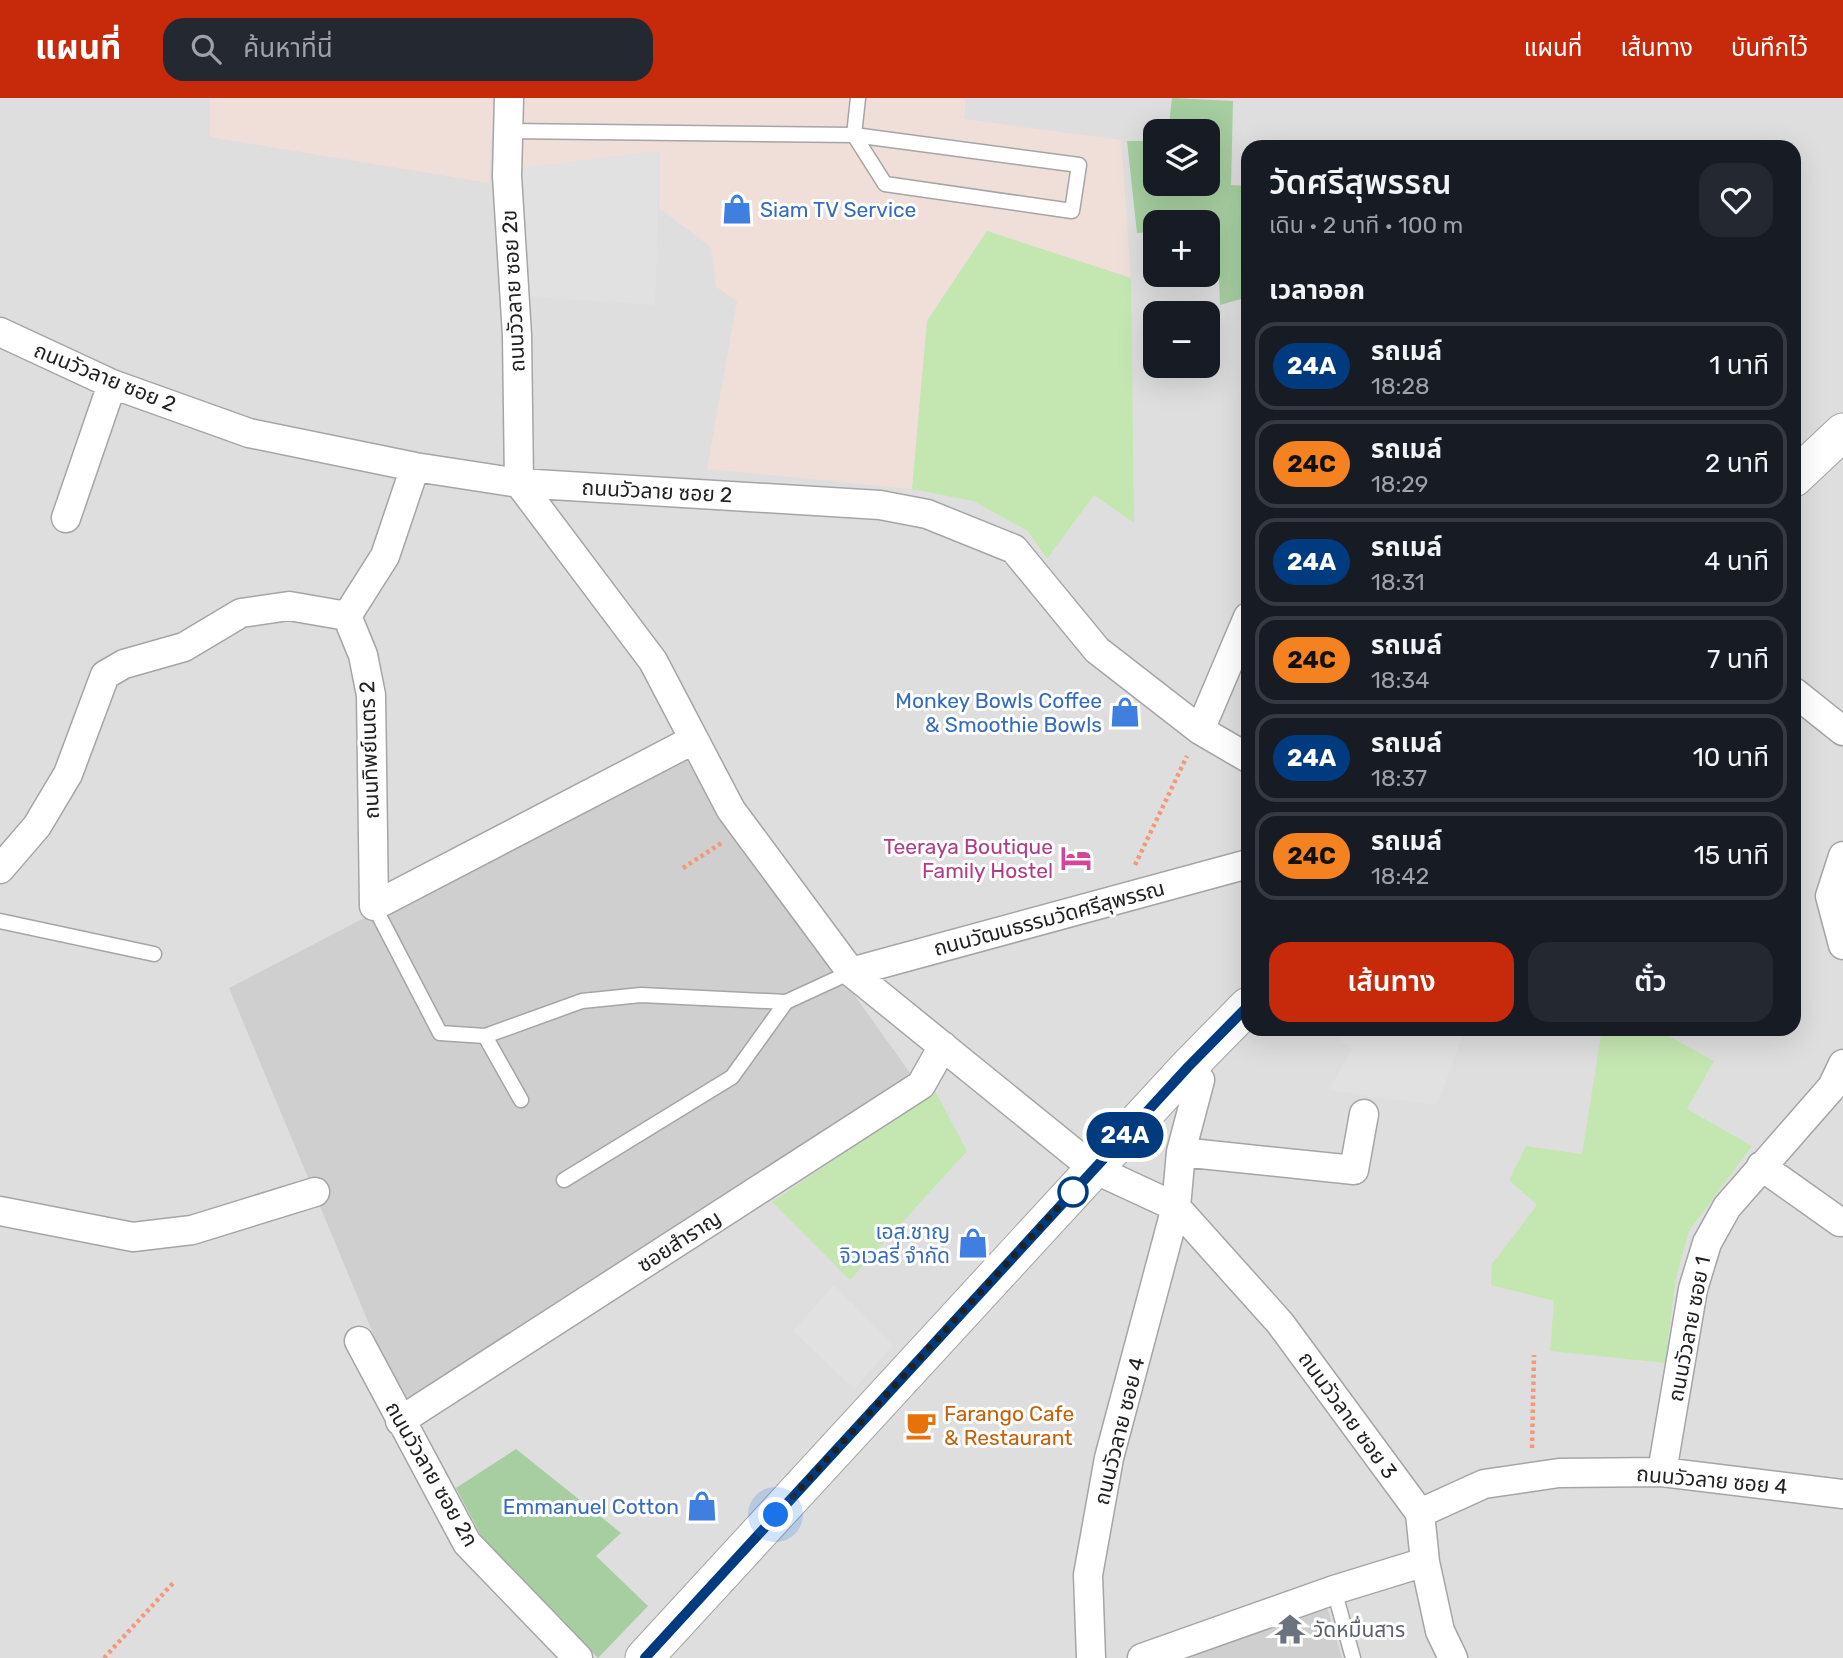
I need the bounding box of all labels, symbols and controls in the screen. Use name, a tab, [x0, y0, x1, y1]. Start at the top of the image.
search box	[163, 18, 653, 81]
text: แผนที่	[35, 28, 121, 67]
icon: search	[187, 30, 225, 68]
text: ค้นหาที่นี่	[243, 33, 333, 64]
text: แผนที่	[1524, 34, 1582, 62]
text: เส้นทาง	[1620, 34, 1693, 62]
text: บันทึกไว้	[1731, 34, 1808, 62]
map controls	[1143, 119, 1220, 378]
button: layers	[1143, 119, 1220, 196]
text: วัดศรีสุพรรณ	[1269, 163, 1452, 202]
button: heart	[1699, 163, 1773, 237]
shop icon: Siam TV Service	[720, 192, 754, 226]
place label: Siam TV Service	[760, 197, 916, 222]
street label: ถนนวัวลาย ซอย 2ข	[496, 209, 530, 373]
button: +	[1143, 210, 1220, 287]
text: เดิน · 2 นาที · 100 m	[1269, 211, 1463, 239]
text: เวลาออก	[1269, 275, 1365, 306]
button: −	[1143, 301, 1220, 378]
text: รถเมล์	[1371, 336, 1442, 367]
street label: ถนนวัวลาย ซอย 2	[30, 337, 180, 417]
text: 1 นาที	[1709, 350, 1769, 381]
text: 24A	[1287, 352, 1336, 380]
text: 18:28	[1371, 372, 1430, 400]
text: รถเมล์	[1371, 434, 1442, 465]
text: 2 นาที	[1705, 448, 1769, 479]
text: 24C	[1287, 450, 1336, 478]
text: 18:29	[1371, 470, 1429, 498]
street label: ถนนวัวลาย ซอย 2	[581, 475, 733, 507]
text: รถเมล์	[1371, 532, 1442, 563]
text: 4 นาที	[1704, 546, 1769, 577]
text: 24A	[1287, 548, 1336, 576]
text: 18:31	[1371, 568, 1425, 596]
text: รถเมล์	[1371, 630, 1442, 661]
text: 7 นาที	[1707, 644, 1769, 675]
text: 24C	[1287, 646, 1336, 674]
text: 18:34	[1371, 666, 1429, 694]
street label: ถนนทิพย์เนตร 2	[354, 680, 384, 820]
place label: Monkey Bowls Coffee & Smoothie Bowls	[895, 688, 1102, 737]
shop icon: Monkey Bowls Coffee & Smoothie Bowls	[1108, 695, 1142, 729]
text: รถเมล์	[1371, 728, 1442, 759]
text: 10 นาที	[1693, 742, 1769, 773]
text: 24A	[1287, 744, 1336, 772]
text: 18:37	[1371, 764, 1427, 792]
text: รถเมล์	[1371, 826, 1442, 857]
place label: Teeraya Boutique Family Hostel	[883, 834, 1053, 883]
text: 15 นาที	[1694, 840, 1769, 871]
hotel icon: Teeraya Boutique Family Hostel	[1059, 841, 1093, 875]
text: 24C	[1287, 842, 1336, 870]
text: 18:42	[1371, 862, 1429, 890]
street label: ถนนวัฒนธรรมวัดศรีสุพรรณ	[931, 875, 1168, 962]
button: เส้นทาง	[1269, 942, 1514, 1022]
button: ตั๋ว	[1528, 942, 1773, 1022]
line badge: 24A	[1085, 1112, 1165, 1158]
text: 24A	[1100, 1121, 1150, 1149]
unlabelled marker	[1058, 1177, 1088, 1207]
street label: ซอยสำราญ	[633, 1205, 725, 1277]
place label: เอส.ชาญ จิวเวลรี่ จำกัด	[840, 1219, 950, 1268]
shop icon: เอส.ชาญ จิวเวลรี่ จำกัด	[956, 1226, 990, 1260]
street label: ถนนวัวลาย ซอย 1	[1663, 1254, 1715, 1404]
street label: ถนนวัวลาย ซอย 3	[1293, 1347, 1403, 1483]
street label: ถนนวัวลาย ซอย 4	[1089, 1354, 1149, 1508]
street label: ถนนวัวลาย ซอย 2ก	[380, 1397, 484, 1551]
place label: Farango Cafe & Restaurant	[944, 1401, 1074, 1450]
cafe icon: Farango Cafe & Restaurant	[904, 1408, 938, 1442]
street label: ถนนวัวลาย ซอย 4	[1635, 1461, 1789, 1499]
shop icon: Emmanuel Cotton	[685, 1489, 719, 1523]
place label: Emmanuel Cotton	[503, 1494, 679, 1519]
your location	[758, 1497, 793, 1532]
temple icon: วัดหมื่นสาร	[1273, 1612, 1307, 1646]
place label: วัดหมื่นสาร	[1313, 1615, 1405, 1642]

